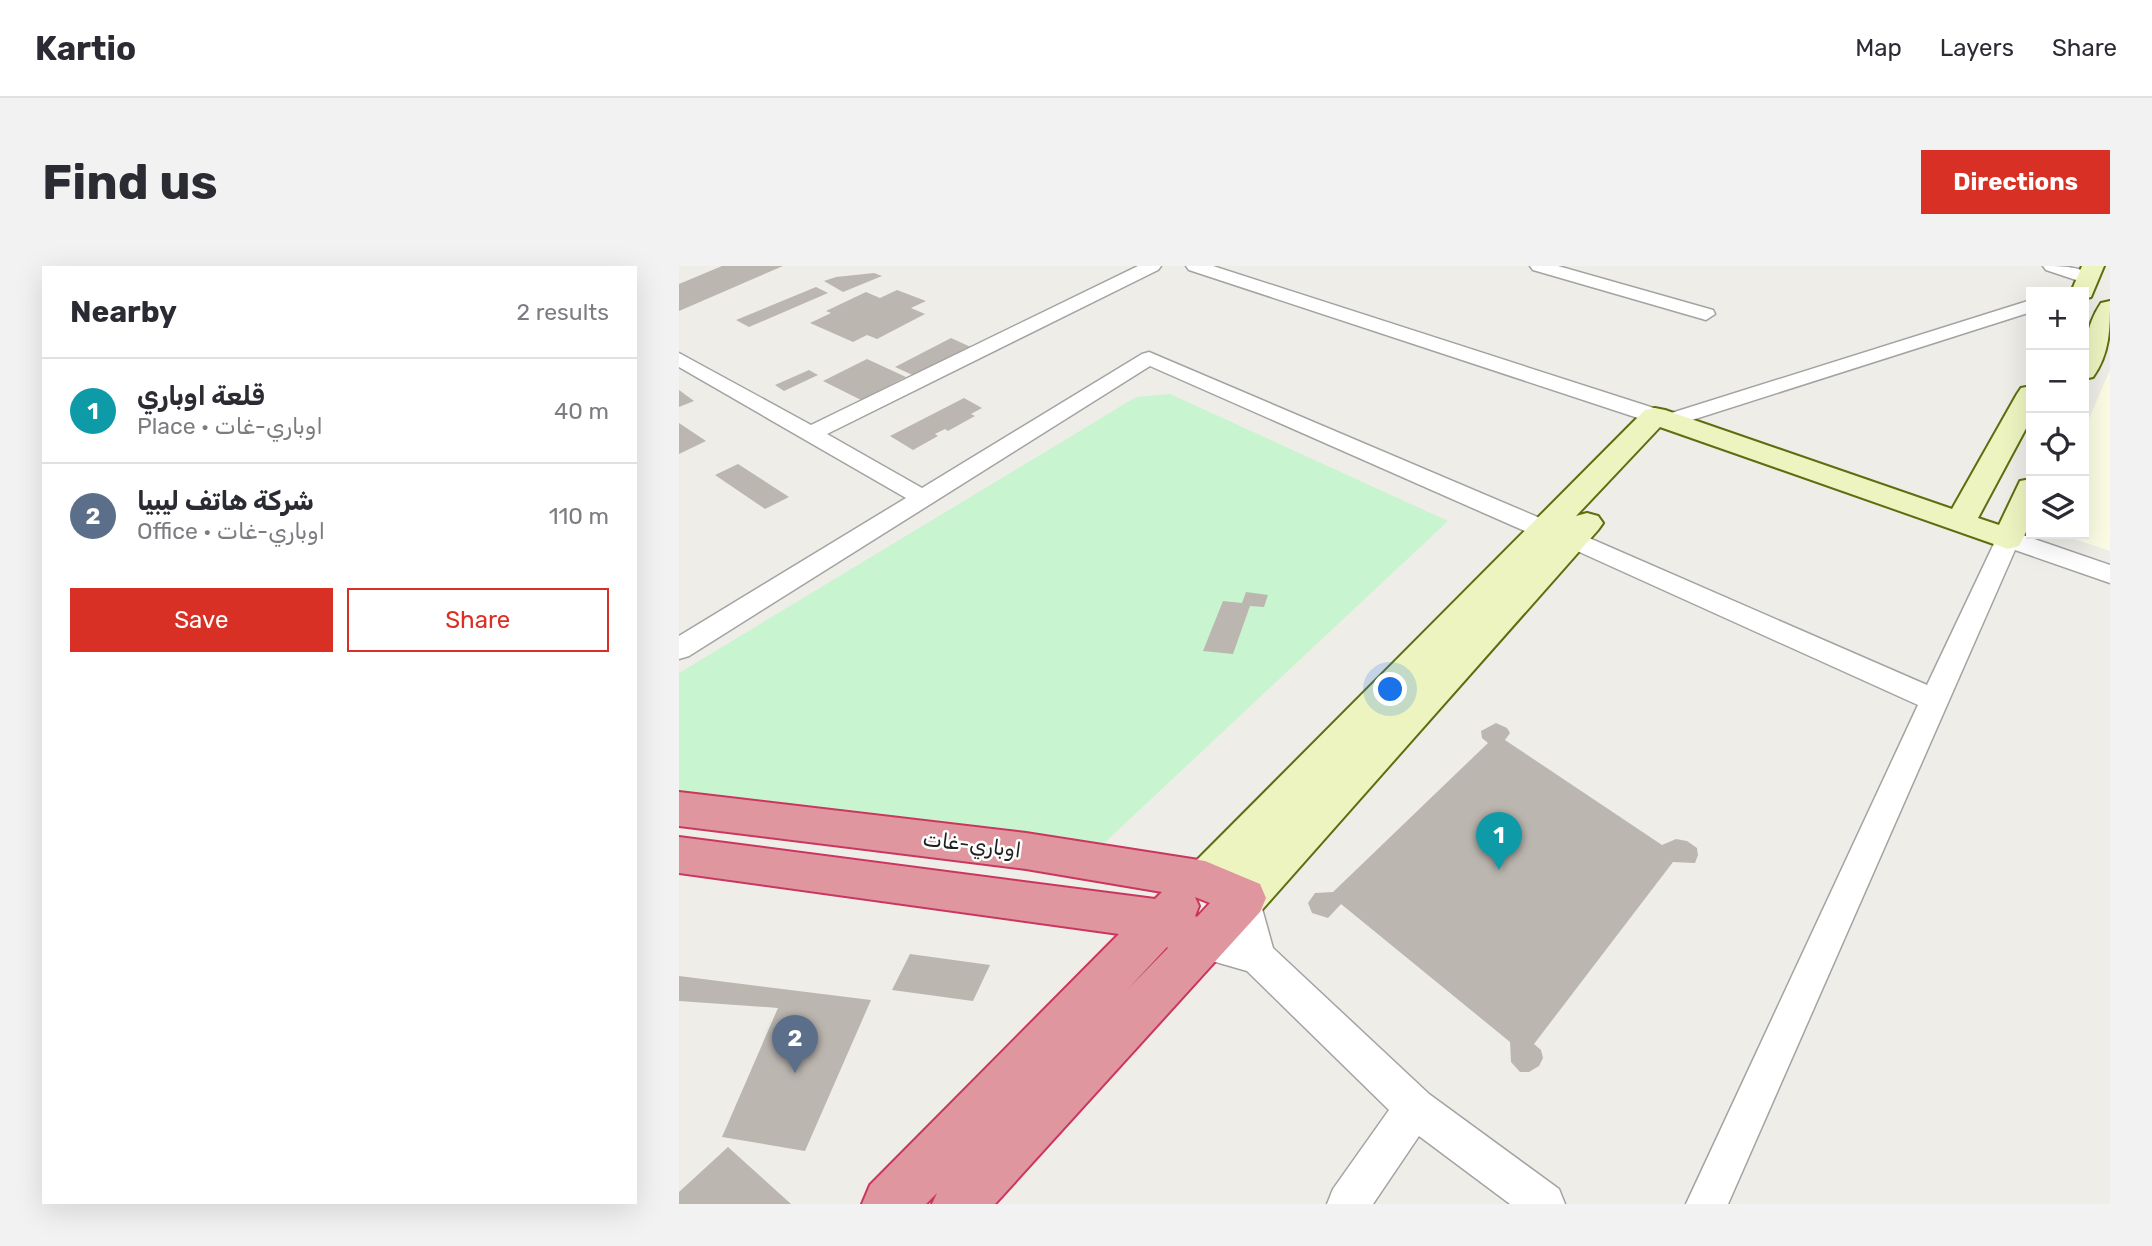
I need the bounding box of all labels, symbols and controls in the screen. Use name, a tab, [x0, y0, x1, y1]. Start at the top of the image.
text: Kartio	[35, 29, 136, 68]
text: Map	[1855, 34, 1902, 62]
text: Layers	[1940, 34, 2014, 62]
text: Share	[2052, 34, 2117, 62]
button: Directions	[1921, 150, 2110, 214]
text: Find us	[42, 153, 218, 211]
map controls	[2026, 287, 2089, 539]
button: +	[2026, 287, 2089, 350]
text: Nearby	[70, 294, 177, 330]
text: 2 results	[517, 298, 609, 326]
button: −	[2026, 350, 2089, 413]
text: قلعة اوباري	[137, 381, 265, 412]
text: 1	[87, 397, 99, 425]
text: 40 m	[554, 397, 609, 425]
text: Place · اوباري-غات	[137, 412, 323, 440]
button: locate	[2026, 413, 2089, 476]
button: layers	[2026, 476, 2089, 539]
text: شركة هاتف ليبيا	[137, 486, 314, 517]
text: 2	[86, 502, 100, 530]
text: 110 m	[549, 502, 609, 530]
text: Office · اوباري-غات	[137, 517, 325, 545]
button: Save	[70, 588, 333, 652]
button: Share	[347, 588, 609, 652]
your location	[1373, 672, 1407, 706]
pin: 1	[1476, 812, 1522, 870]
street label: اوباري-غات	[921, 826, 1023, 864]
pin: 2	[772, 1015, 818, 1073]

